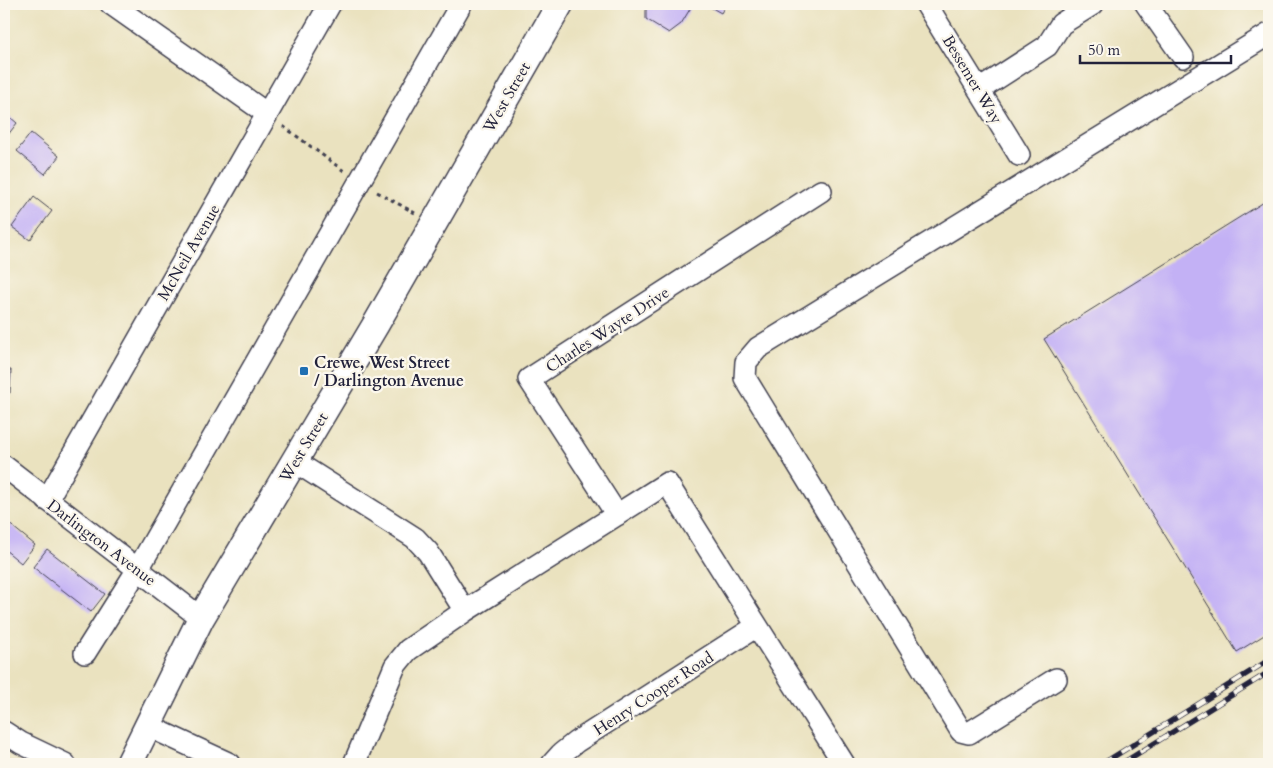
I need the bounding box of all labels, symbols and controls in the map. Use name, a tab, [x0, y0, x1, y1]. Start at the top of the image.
street label: Bessemer Way	[937, 31, 1008, 129]
scale bar	[1080, 32, 1232, 64]
text: 50 m	[1088, 40, 1120, 60]
street label: West Street	[477, 58, 536, 138]
street label: McNeil Avenue	[152, 200, 225, 305]
street label: Charles Wayte Drive	[542, 282, 674, 378]
place label: Crewe, West Street / Darlington Avenue	[314, 352, 464, 392]
marker: Crewe, West Street / Darlington Avenue	[298, 365, 310, 377]
street label: West Street	[274, 408, 333, 488]
street label: Darlington Avenue	[42, 494, 160, 591]
street label: Henry Cooper Road	[589, 647, 718, 741]

